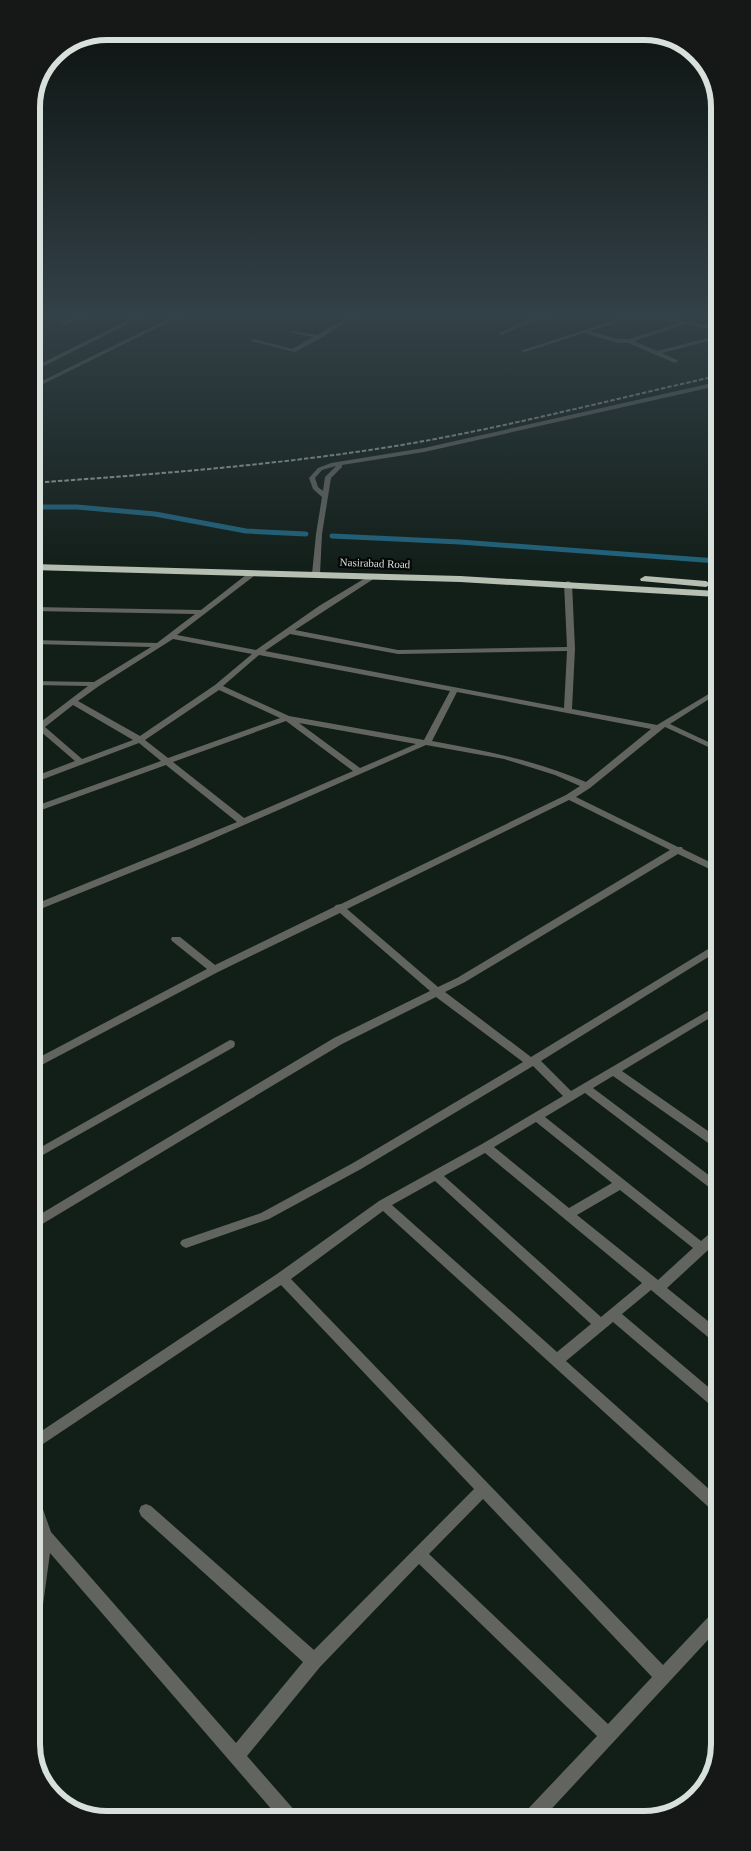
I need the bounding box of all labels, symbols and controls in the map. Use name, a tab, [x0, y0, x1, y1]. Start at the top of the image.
street label: Nasirabad Road	[340, 556, 411, 570]

